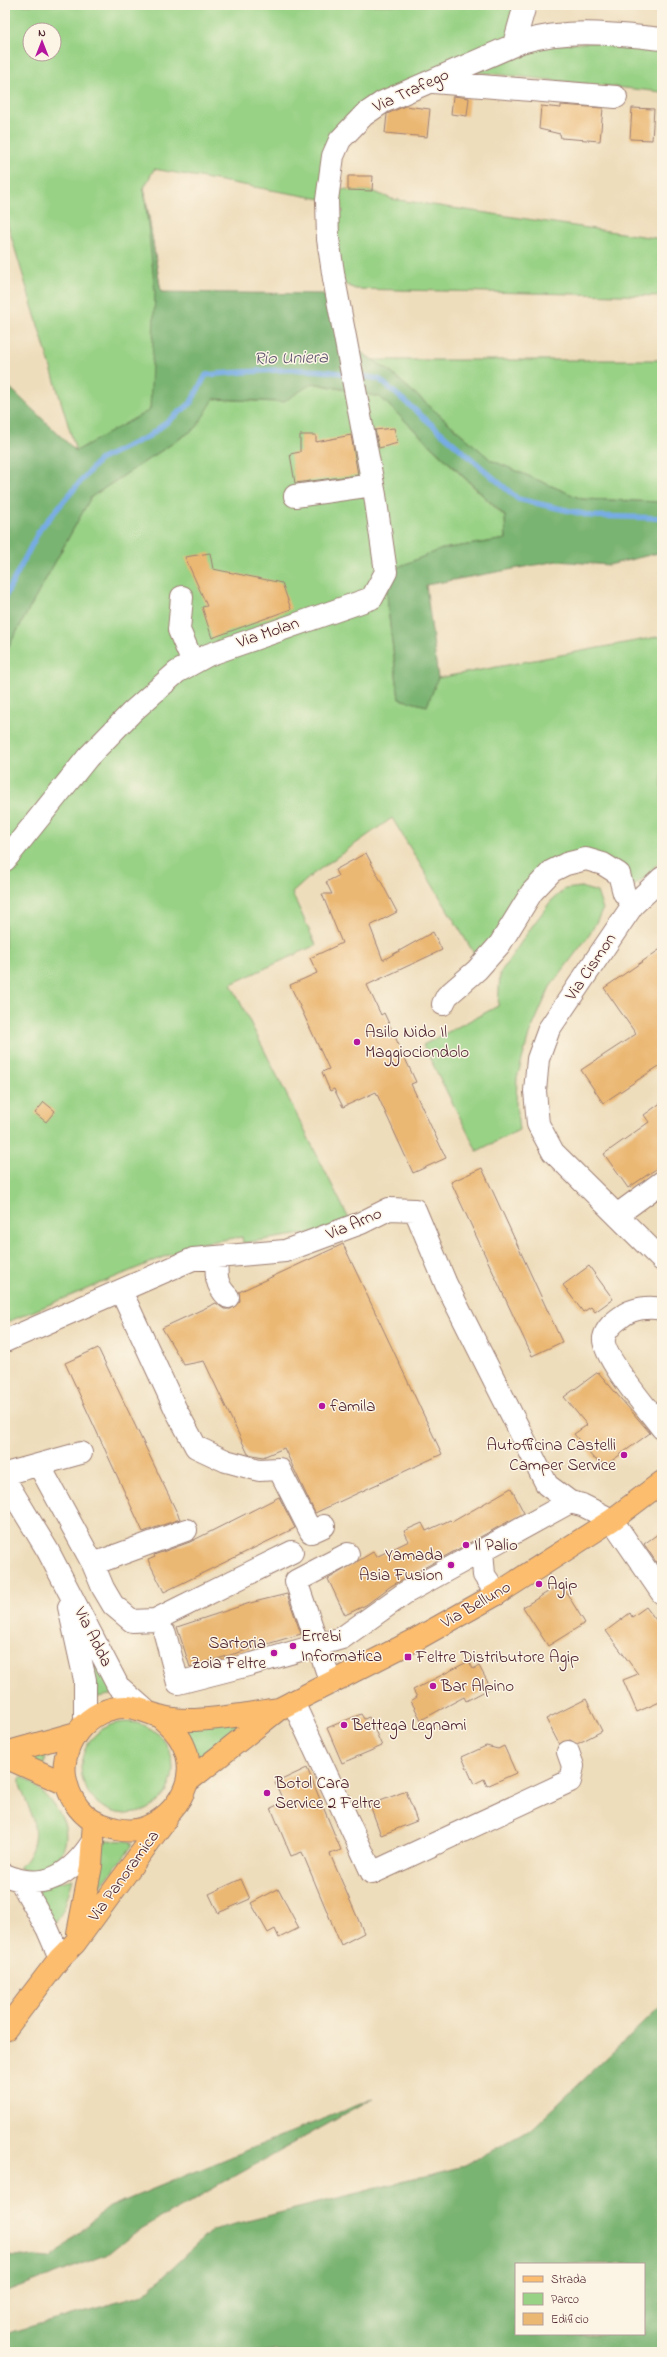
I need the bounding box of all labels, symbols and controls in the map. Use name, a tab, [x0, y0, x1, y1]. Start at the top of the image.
north arrow	[22, 22, 62, 62]
text: N	[38, 25, 46, 41]
street label: Via Trafego	[368, 62, 454, 122]
water label: Rio Uniera	[254, 345, 328, 373]
street label: Via Molan	[233, 611, 303, 656]
street label: Via Cismon	[559, 928, 623, 1007]
place label: Asilo Nido Il Maggiociondolo	[365, 1020, 469, 1067]
marker: Asilo Nido Il Maggiociondolo	[352, 1037, 362, 1047]
street label: Via Arno	[321, 1201, 386, 1247]
place label: famila	[330, 1394, 375, 1419]
marker: famila	[317, 1401, 327, 1411]
place label: Autofficina Castelli Camper Service	[487, 1433, 616, 1478]
marker: Autofficina Castelli Camper Service	[619, 1450, 629, 1460]
place label: Il Palio	[474, 1533, 518, 1558]
marker: Il Palio	[461, 1540, 471, 1550]
place label: Yamada Asia Fusion	[359, 1543, 443, 1588]
marker: Yamada Asia Fusion	[446, 1560, 456, 1570]
place label: Agip	[547, 1572, 577, 1599]
street label: Via Belluno	[436, 1575, 516, 1636]
marker: Agip	[534, 1579, 544, 1589]
street label: Via Adda	[67, 1602, 119, 1671]
place label: Errebi Informatica	[301, 1624, 382, 1669]
place label: Sartoria Zoia Feltre	[191, 1631, 266, 1676]
marker: Errebi Informatica	[288, 1641, 298, 1651]
place label: Feltre Distributore Agip	[415, 1645, 579, 1672]
marker: Sartoria Zoia Feltre	[269, 1648, 279, 1658]
marker: Feltre Distributore Agip	[403, 1652, 413, 1662]
place label: Bar Alpino	[440, 1674, 514, 1699]
marker: Bar Alpino	[428, 1681, 438, 1691]
place label: Bettega Legnami	[351, 1713, 467, 1740]
marker: Bettega Legnami	[339, 1720, 349, 1730]
place label: Botol Cara Service 2 Feltre	[274, 1771, 381, 1816]
marker: Botol Cara Service 2 Feltre	[262, 1788, 272, 1798]
street label: Via Panoramica	[82, 1825, 166, 1928]
legend	[515, 2263, 645, 2335]
text: Strada	[551, 2271, 586, 2289]
text: Parco	[551, 2291, 579, 2309]
text: Edificio	[551, 2311, 589, 2329]

